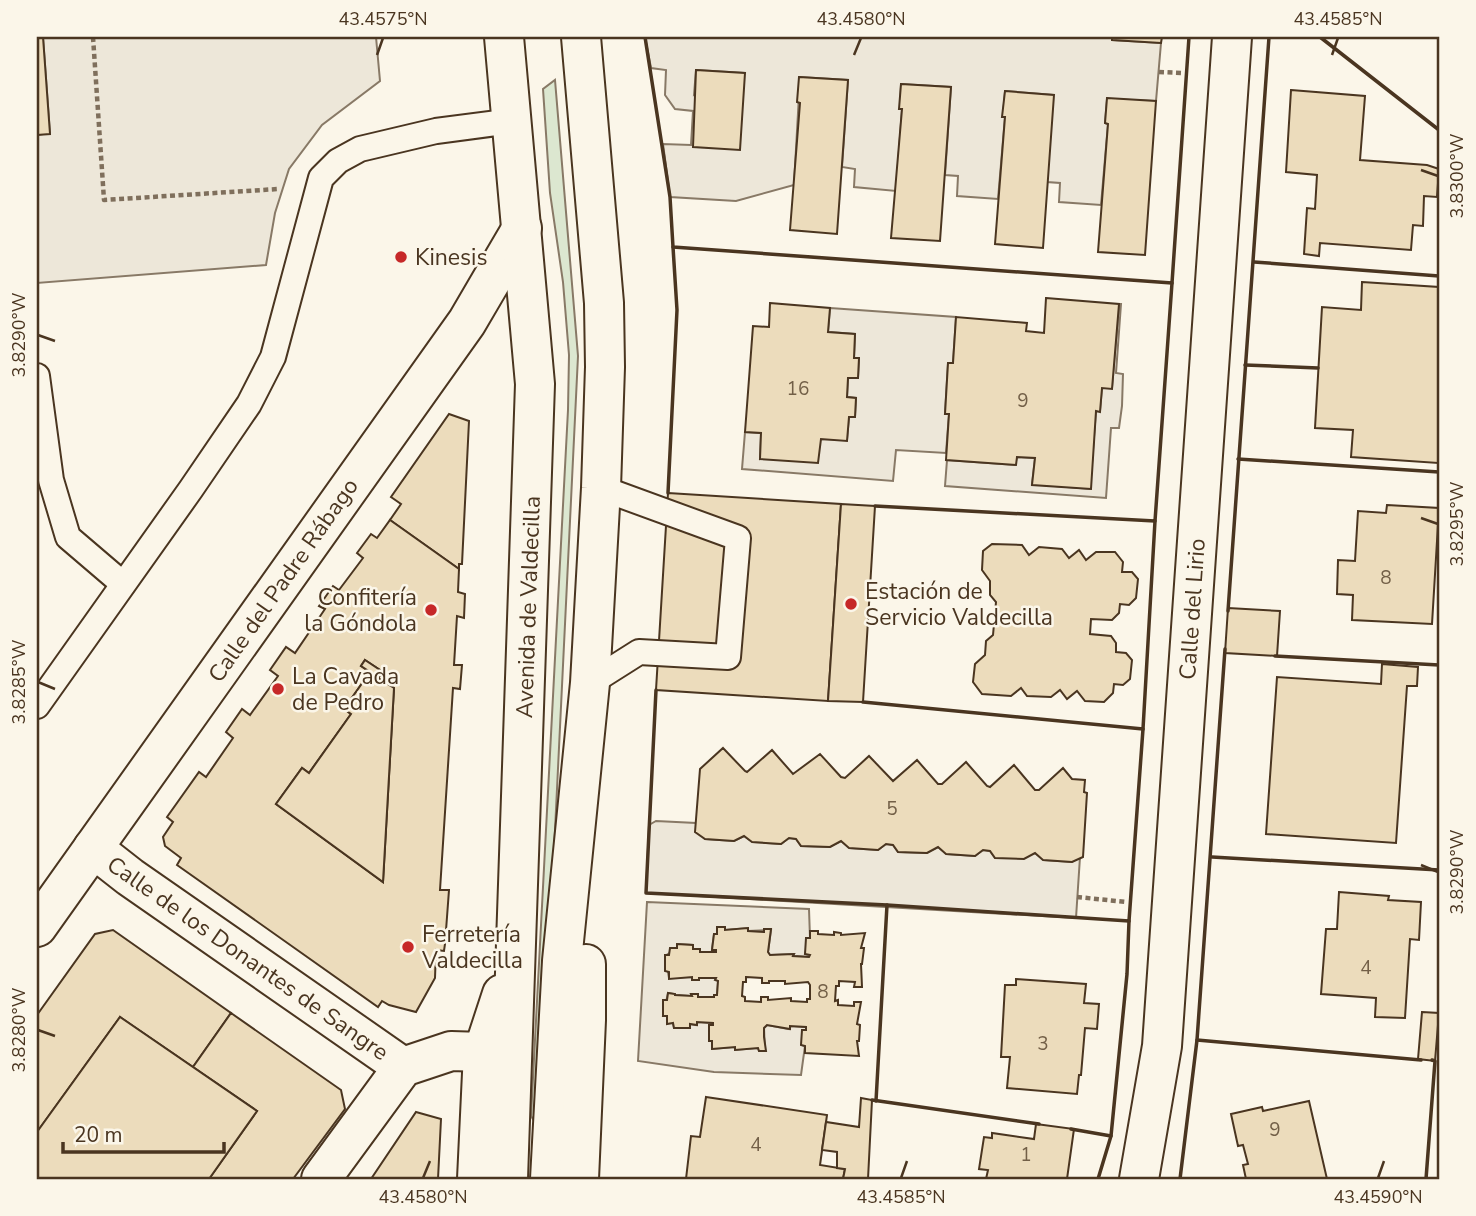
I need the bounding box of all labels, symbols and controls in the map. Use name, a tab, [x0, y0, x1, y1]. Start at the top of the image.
text: 43.4575°N	[339, 7, 427, 31]
text: 43.4580°N	[817, 7, 905, 31]
text: 43.4585°N	[1294, 7, 1382, 31]
text: 3.8300°W	[1445, 133, 1469, 218]
place label: Kinesis	[415, 242, 487, 273]
marker: Kinesis	[393, 249, 409, 265]
text: 3.8290°W	[7, 292, 31, 377]
house number: 16	[787, 376, 809, 402]
house number: 9	[1017, 388, 1029, 414]
street label: Calle del Padre Rábago	[201, 472, 366, 689]
text: 3.8295°W	[1445, 481, 1469, 566]
street label: Avenida de Valdecilla	[509, 495, 548, 719]
street label: Calle del Lirio	[1172, 537, 1213, 681]
house number: 8	[1380, 565, 1392, 591]
place label: Estación de Servicio Valdecilla	[865, 576, 1053, 633]
place label: Confitería la Góndola	[304, 582, 417, 639]
marker: Estación de Servicio Valdecilla	[843, 596, 859, 612]
marker: Confitería la Góndola	[423, 602, 439, 618]
text: 3.8285°W	[7, 639, 31, 724]
place label: La Cavada de Pedro	[292, 661, 399, 718]
marker: La Cavada de Pedro	[270, 681, 286, 697]
house number: 5	[886, 796, 898, 822]
text: 3.8290°W	[1445, 829, 1469, 914]
street label: Calle de los Donantes de Sangre	[101, 849, 395, 1068]
place label: Ferretería Valdecilla	[421, 919, 523, 976]
marker: Ferretería Valdecilla	[400, 939, 416, 955]
house number: 4	[1360, 955, 1372, 981]
house number: 8	[817, 979, 829, 1005]
text: 3.8280°W	[7, 987, 31, 1072]
house number: 3	[1037, 1031, 1049, 1057]
scale bar	[63, 1111, 224, 1155]
house number: 9	[1269, 1117, 1281, 1143]
text: 20 m	[74, 1121, 123, 1149]
house number: 4	[750, 1132, 762, 1158]
house number: 1	[1020, 1142, 1032, 1168]
text: 43.4580°N	[379, 1185, 467, 1209]
text: 43.4585°N	[857, 1185, 945, 1209]
text: 43.4590°N	[1334, 1185, 1422, 1209]

